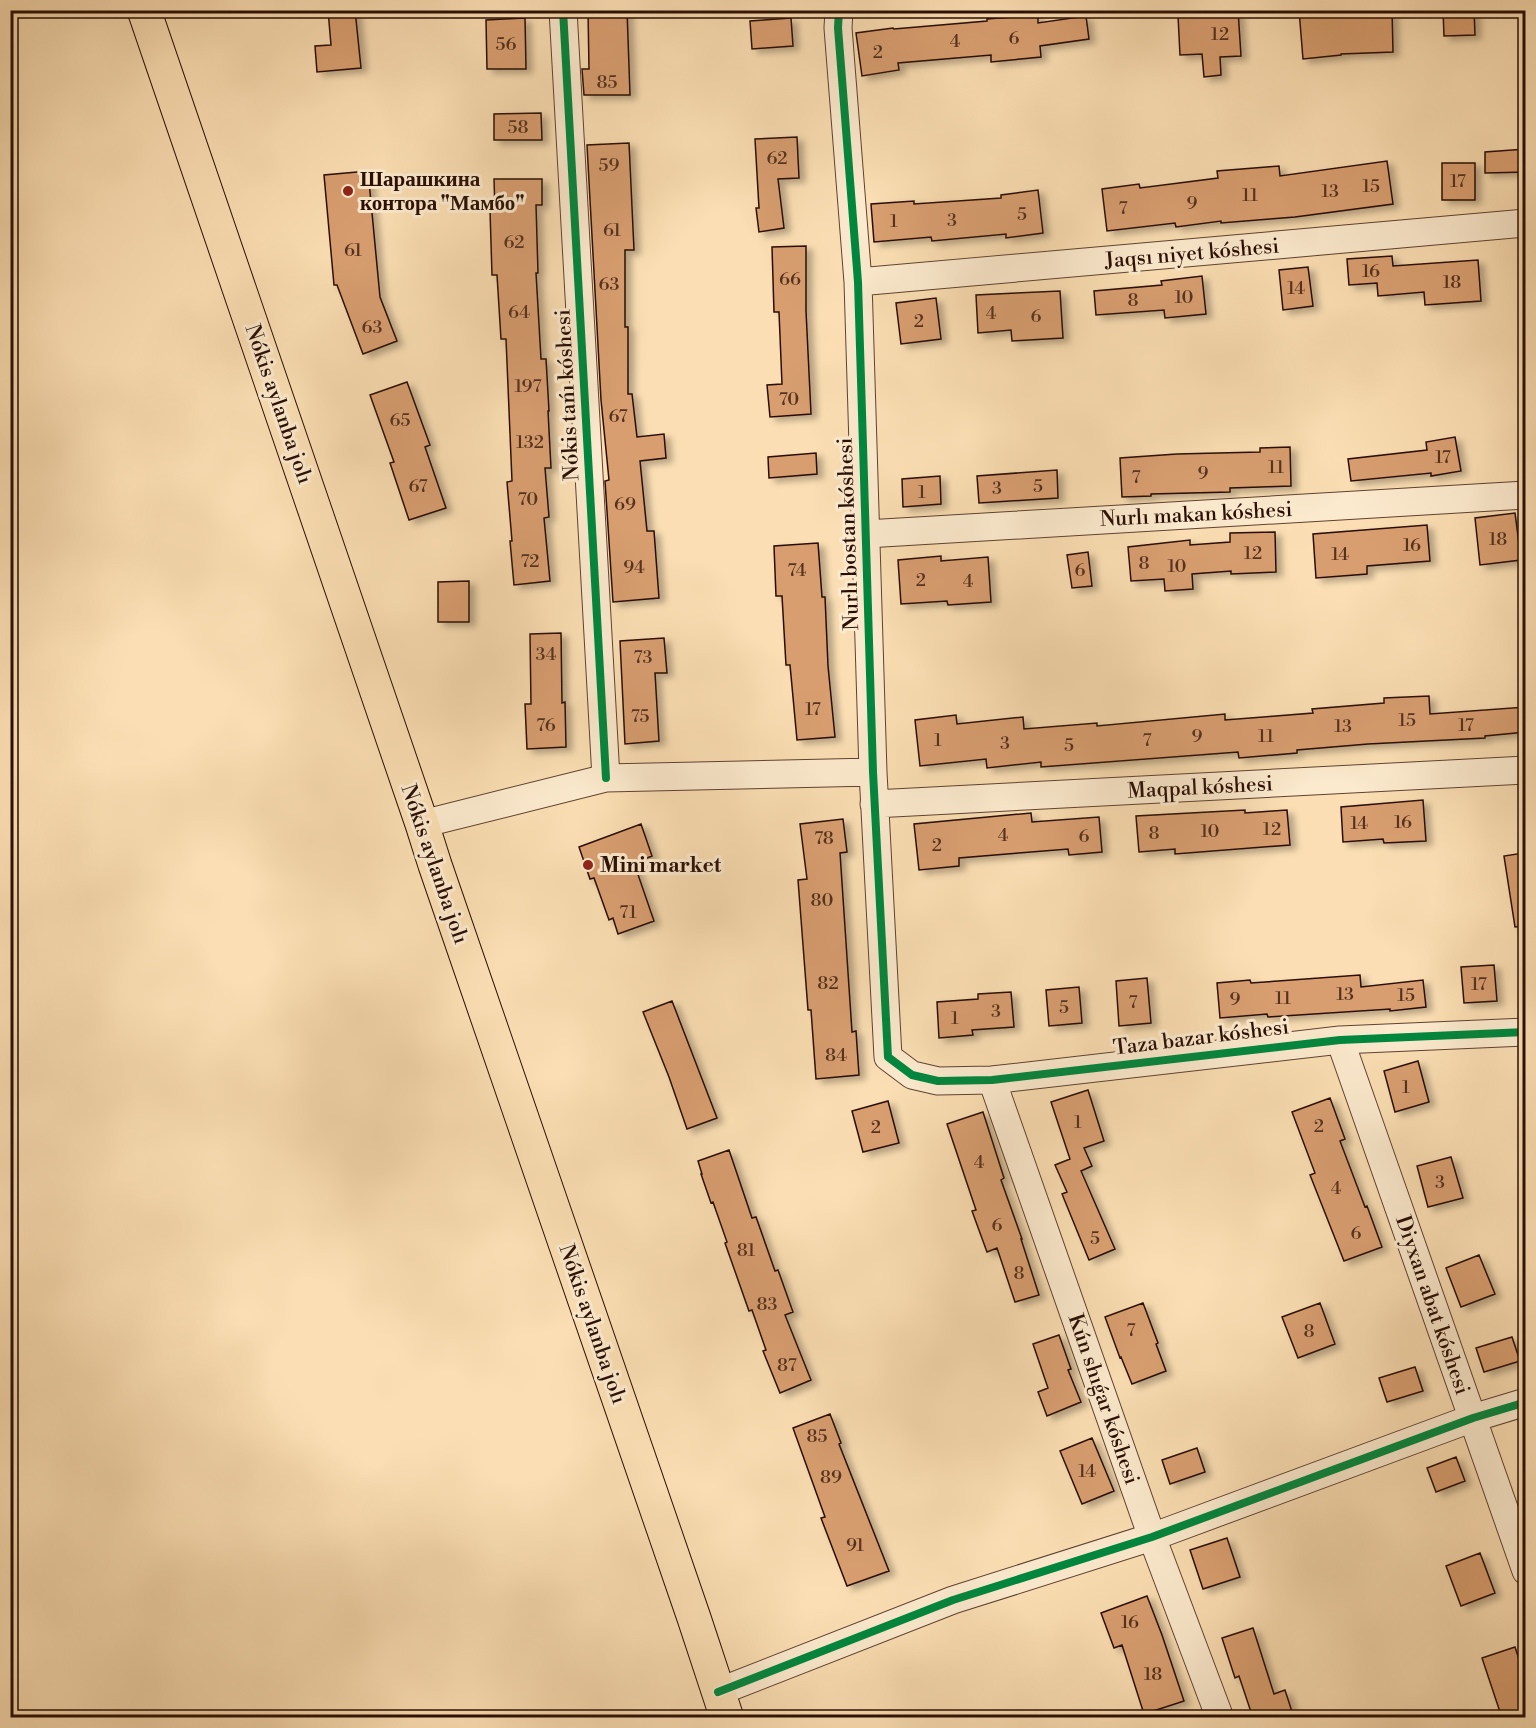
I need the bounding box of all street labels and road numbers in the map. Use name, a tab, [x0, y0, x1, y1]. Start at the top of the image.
street label: Jaqsı niyet kóshesi	[1103, 233, 1280, 275]
street label: Nókis tańı kóshesi	[551, 308, 585, 481]
street label: Nókis aylanba jolı	[239, 321, 318, 488]
street label: Nurlı bostan kóshesi	[833, 437, 865, 631]
street label: Nurlı makan kóshesi	[1099, 497, 1293, 533]
street label: Maqpal kóshesi	[1127, 771, 1273, 805]
street label: Nókis aylanba jolı	[395, 781, 474, 948]
street label: Taza bazar kóshesi	[1112, 1014, 1291, 1062]
street label: Diyxan abat kóshesi	[1389, 1212, 1475, 1398]
street label: Nókis aylanba jolı	[553, 1241, 632, 1408]
street label: Kún shıǵar kóshesi	[1062, 1310, 1144, 1488]

